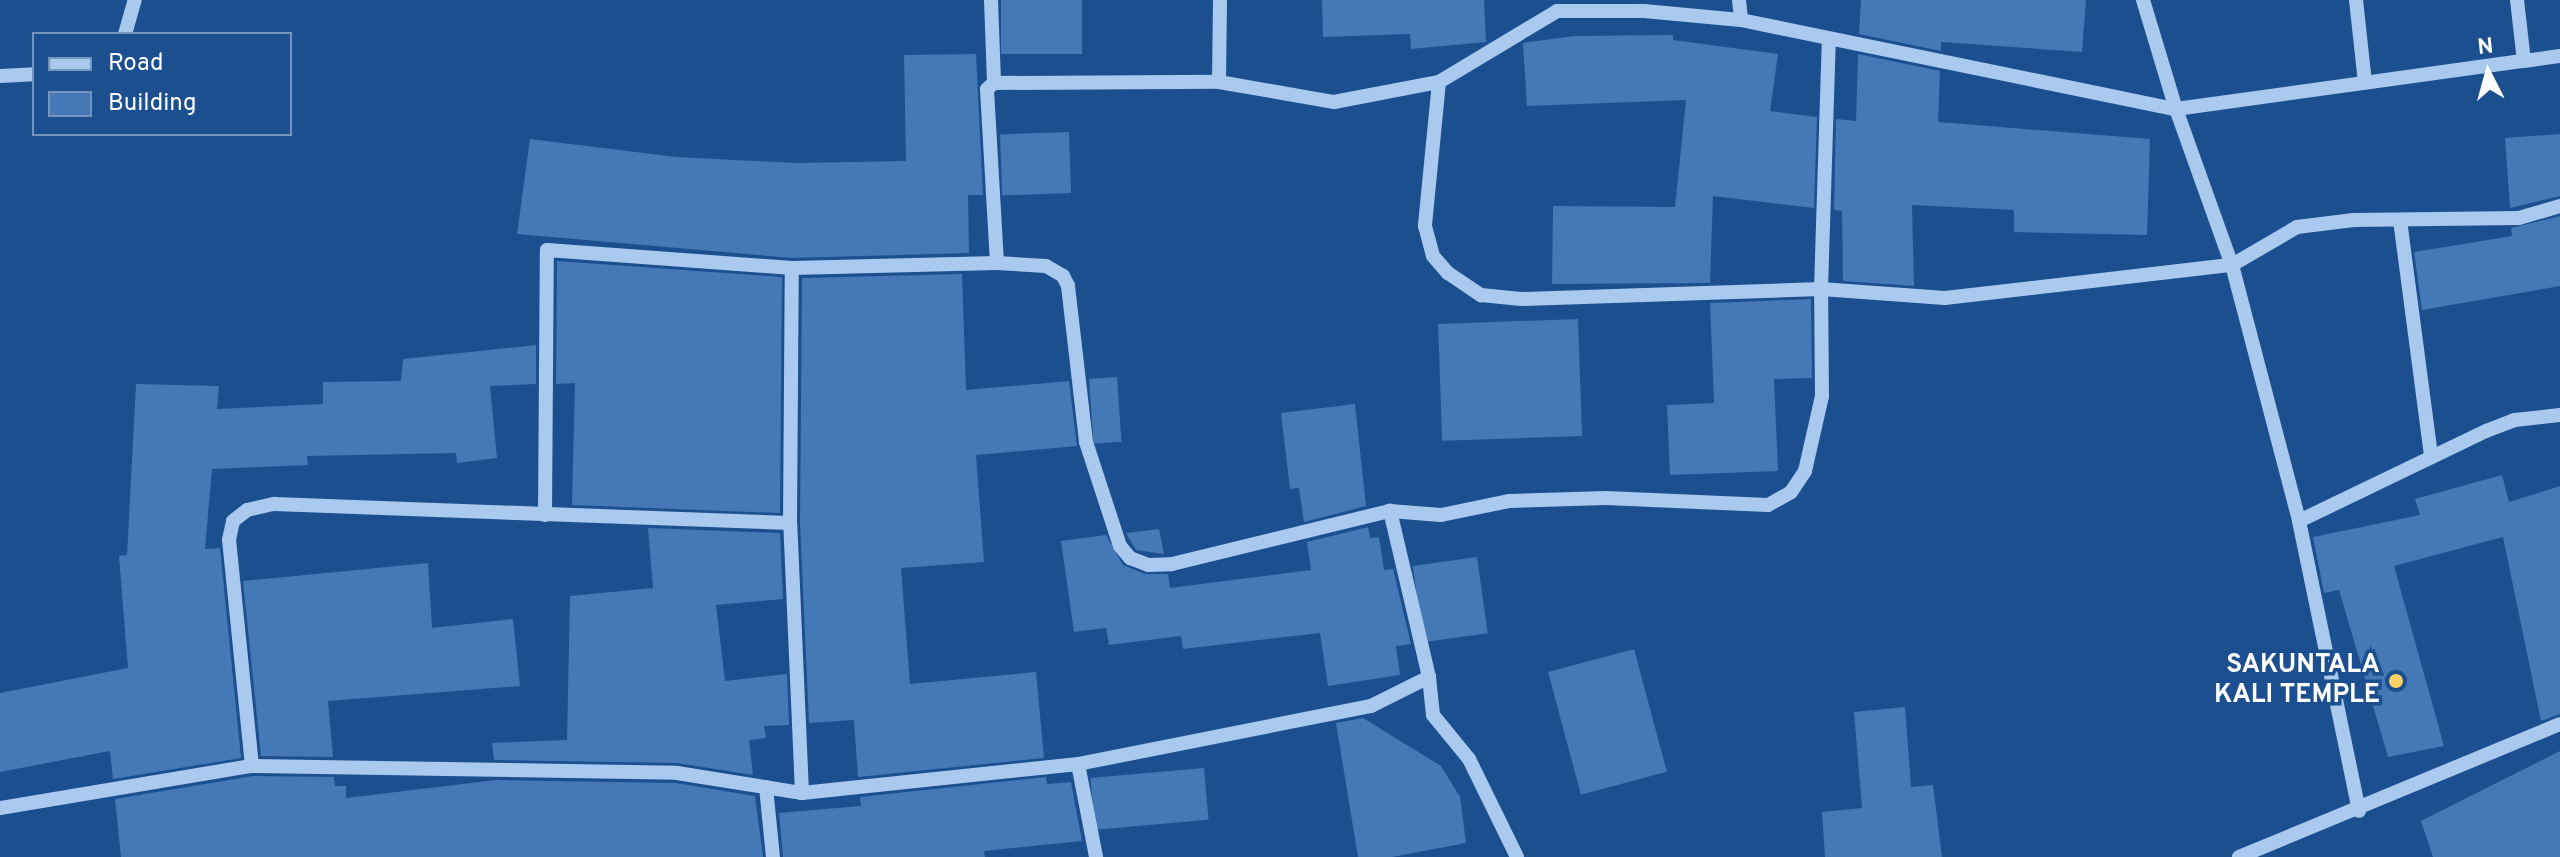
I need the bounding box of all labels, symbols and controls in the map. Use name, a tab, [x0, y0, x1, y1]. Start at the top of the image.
legend	[32, 32, 292, 136]
north arrow	[2448, 32, 2528, 112]
text: N	[2476, 33, 2495, 62]
text: Road	[108, 49, 164, 79]
text: Building	[108, 89, 197, 119]
place label: SAKUNTALA KALI TEMPLE	[2214, 650, 2380, 712]
marker: SAKUNTALA KALI TEMPLE	[2387, 672, 2405, 690]

